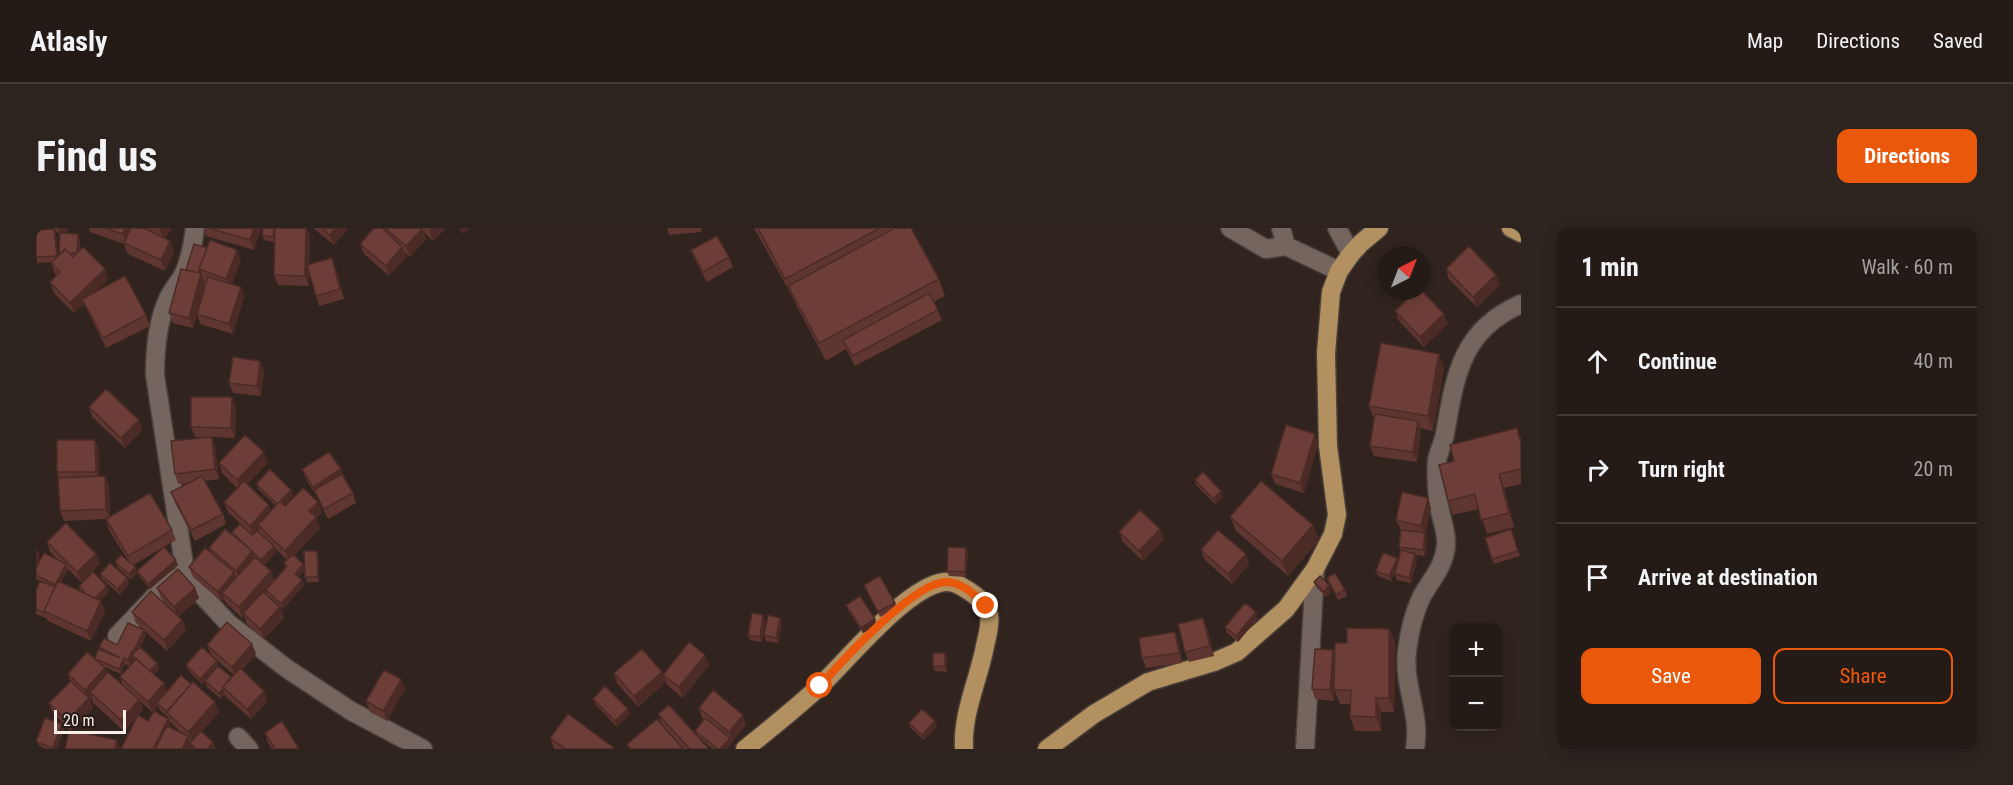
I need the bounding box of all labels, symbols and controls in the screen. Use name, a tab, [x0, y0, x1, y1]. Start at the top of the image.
text: Atlasly	[30, 25, 108, 58]
text: Map	[1747, 29, 1783, 53]
text: Directions	[1816, 29, 1900, 53]
text: Saved	[1933, 29, 1983, 53]
button: Directions	[1837, 129, 1977, 183]
text: Find us	[36, 132, 157, 181]
north arrow	[1377, 246, 1431, 300]
text: 1 min	[1581, 252, 1639, 282]
text: Walk · 60 m	[1861, 255, 1953, 279]
icon: ahead	[1581, 345, 1614, 378]
text: Continue	[1638, 349, 1717, 374]
text: 40 m	[1914, 349, 1953, 373]
icon: right	[1581, 453, 1614, 486]
text: Turn right	[1638, 457, 1725, 482]
text: 20 m	[1914, 457, 1953, 481]
icon: arrive	[1581, 561, 1614, 594]
text: Arrive at destination	[1638, 565, 1818, 590]
route end	[972, 592, 998, 618]
map controls	[1449, 623, 1503, 731]
button: +	[1449, 623, 1503, 677]
button: Save	[1581, 648, 1761, 704]
button: Share	[1773, 648, 1953, 704]
route start	[806, 672, 832, 698]
button: −	[1449, 677, 1503, 731]
scale bar	[54, 707, 126, 735]
text: 20 m	[63, 711, 95, 730]

